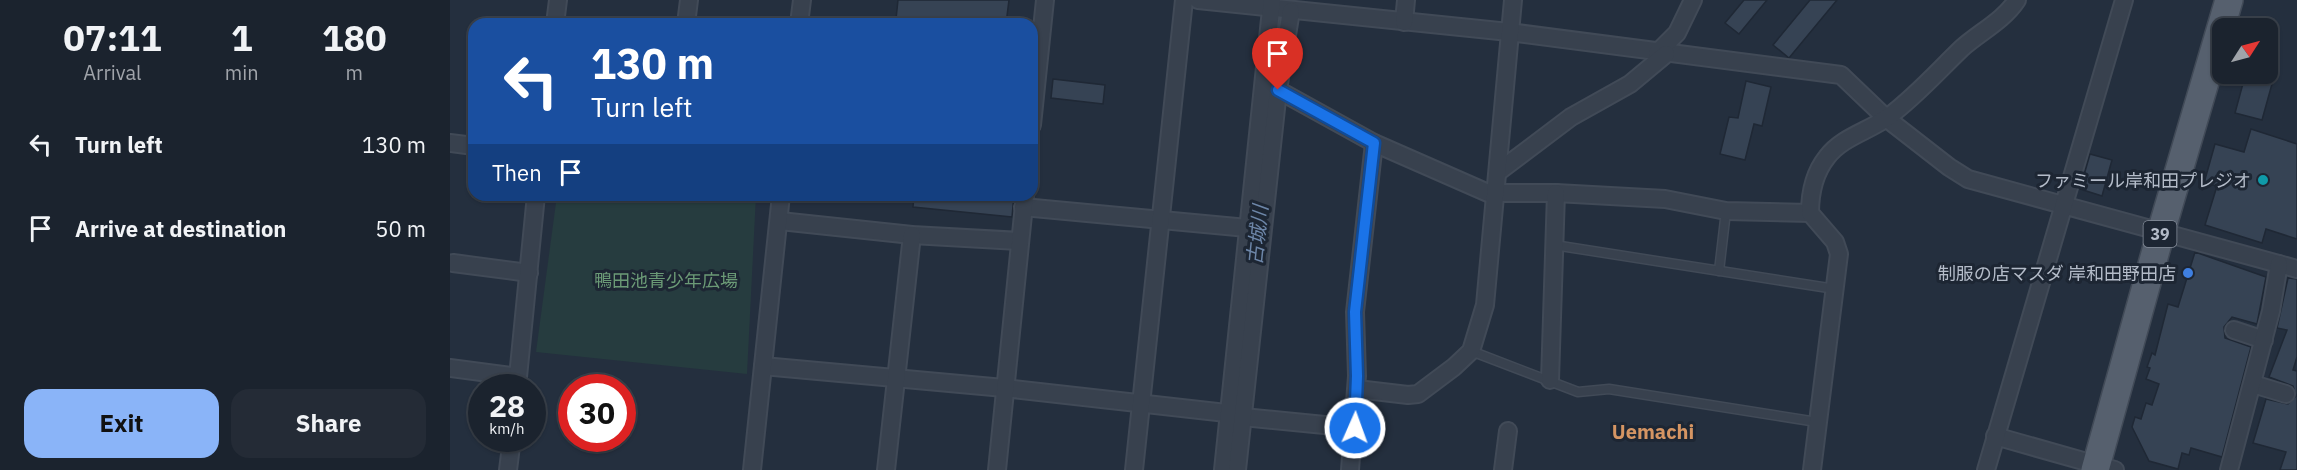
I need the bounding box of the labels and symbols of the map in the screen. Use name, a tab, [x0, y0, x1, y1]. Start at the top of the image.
north arrow	[2212, 18, 2278, 84]
pin	[1252, 28, 1303, 90]
place label: ファミール岸和田プレジオ	[2035, 169, 2251, 192]
marker: ファミール岸和田プレジオ	[2256, 173, 2270, 187]
water label: 古城川	[1240, 202, 1274, 266]
road number: 39	[2144, 221, 2176, 247]
place label: 制服の店マスダ 岸和田野田店	[1938, 262, 2176, 285]
marker: 制服の店マスダ 岸和田野田店	[2181, 266, 2195, 280]
park label: 鴨田池青少年広場	[594, 269, 738, 292]
speed limit sign: 30	[558, 374, 636, 452]
position arrow	[1323, 396, 1387, 460]
district label: Uemachi	[1612, 418, 1694, 445]

